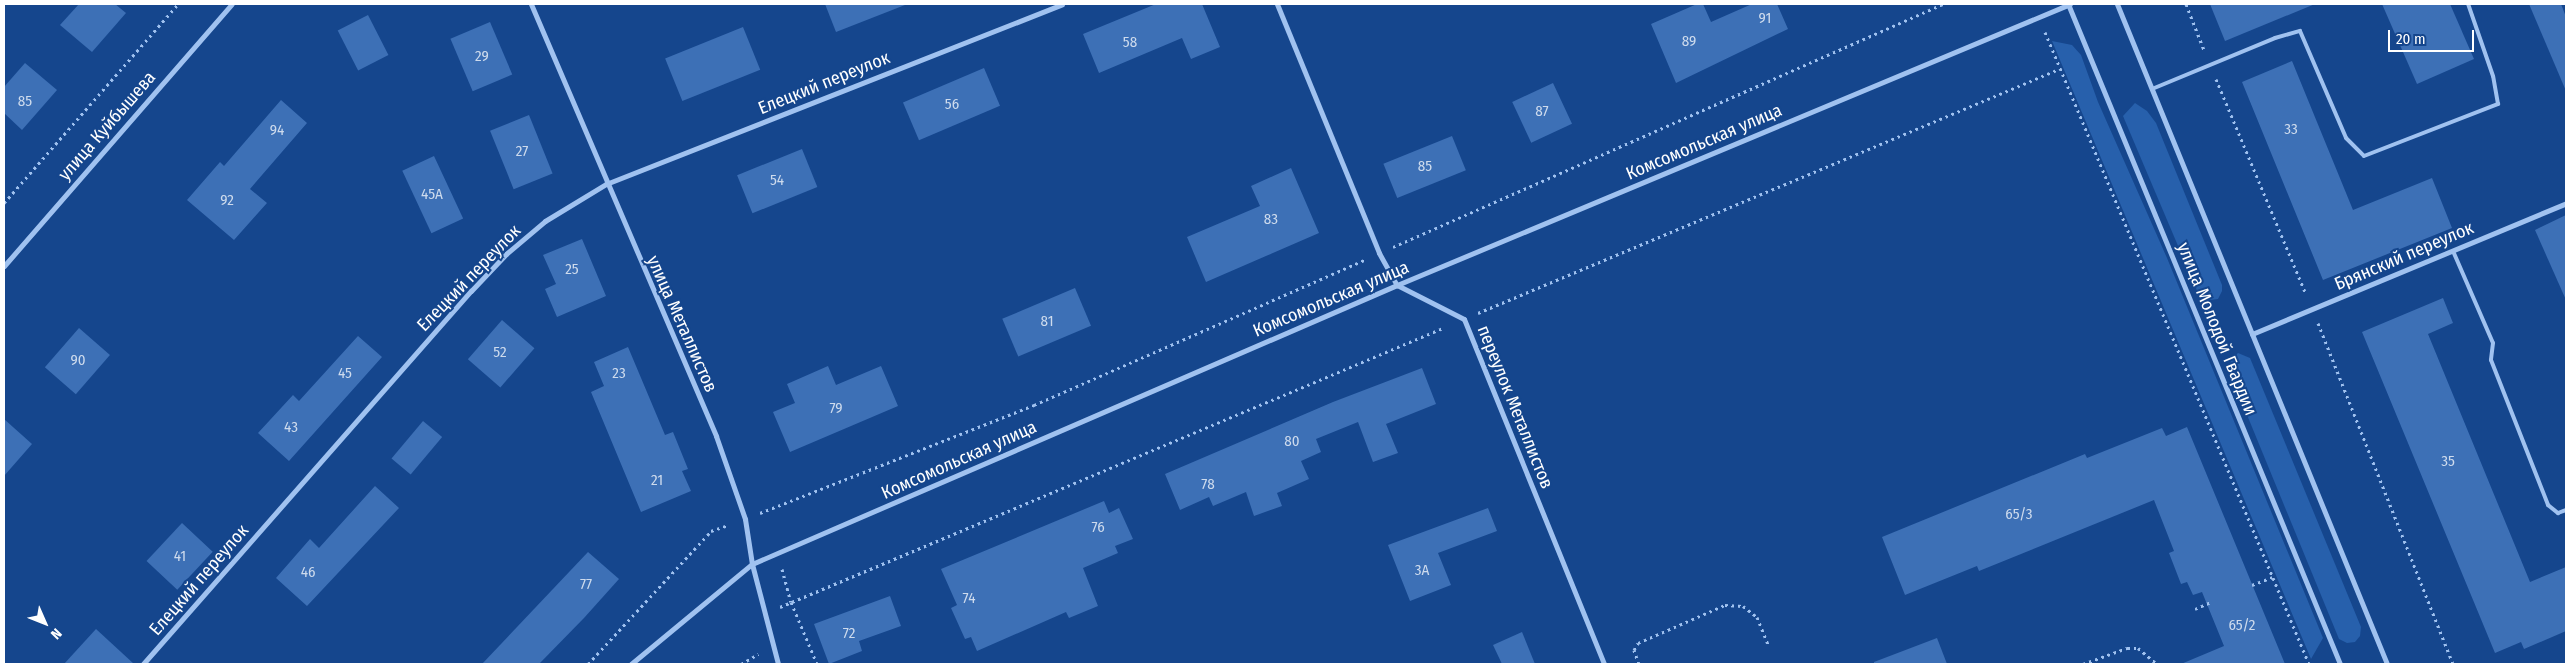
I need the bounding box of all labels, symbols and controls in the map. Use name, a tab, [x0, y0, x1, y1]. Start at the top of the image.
house number: 91	[1759, 10, 1771, 28]
scale bar	[2390, 20, 2476, 52]
text: 20 m	[2396, 30, 2426, 48]
house number: 89	[1682, 33, 1696, 51]
house number: 58	[1123, 34, 1137, 52]
street label: Елецкий переулок	[755, 47, 893, 119]
house number: 29	[475, 48, 489, 66]
street label: улица Куйбышева	[54, 67, 160, 185]
house number: 85	[18, 93, 32, 111]
house number: 56	[945, 96, 959, 114]
street label: Комсомольская улица	[1623, 99, 1785, 185]
house number: 87	[1535, 103, 1549, 121]
house number: 33	[2284, 121, 2298, 139]
house number: 94	[270, 122, 284, 140]
house number: 27	[516, 143, 528, 161]
house number: 85	[1418, 158, 1432, 176]
house number: 54	[770, 172, 784, 190]
house number: 45А	[421, 186, 443, 204]
house number: 92	[220, 192, 234, 210]
house number: 83	[1264, 211, 1278, 229]
street label: Брянский переулок	[2331, 217, 2477, 295]
street label: Елецкий переулок	[413, 220, 525, 336]
street label: улица Молодой Гвардии	[2172, 239, 2262, 419]
street label: улица Металлистов	[642, 252, 722, 396]
street label: Комсомольская улица	[1250, 256, 1412, 342]
house number: 25	[565, 261, 579, 279]
house number: 81	[1041, 313, 1053, 331]
street label: переулок Металлистов	[1472, 322, 1558, 492]
house number: 52	[493, 344, 507, 362]
house number: 90	[70, 352, 86, 370]
house number: 45	[338, 365, 352, 383]
house number: 23	[612, 365, 626, 383]
house number: 79	[829, 400, 843, 418]
street label: Комсомольская улица	[878, 416, 1040, 504]
house number: 43	[284, 419, 298, 437]
house number: 80	[1284, 433, 1300, 451]
house number: 35	[2441, 453, 2455, 471]
house number: 21	[651, 472, 663, 490]
house number: 78	[1201, 476, 1215, 494]
house number: 65/3	[2005, 506, 2033, 524]
house number: 76	[1091, 519, 1105, 537]
street label: Елецкий переулок	[145, 520, 253, 640]
house number: 41	[174, 548, 186, 566]
house number: 3А	[1415, 562, 1429, 580]
house number: 46	[301, 564, 315, 582]
house number: 77	[580, 576, 592, 594]
house number: 74	[963, 590, 975, 608]
north arrow	[20, 598, 70, 648]
house number: 65/2	[2229, 617, 2255, 635]
text: N	[47, 625, 65, 643]
house number: 72	[843, 625, 855, 643]

